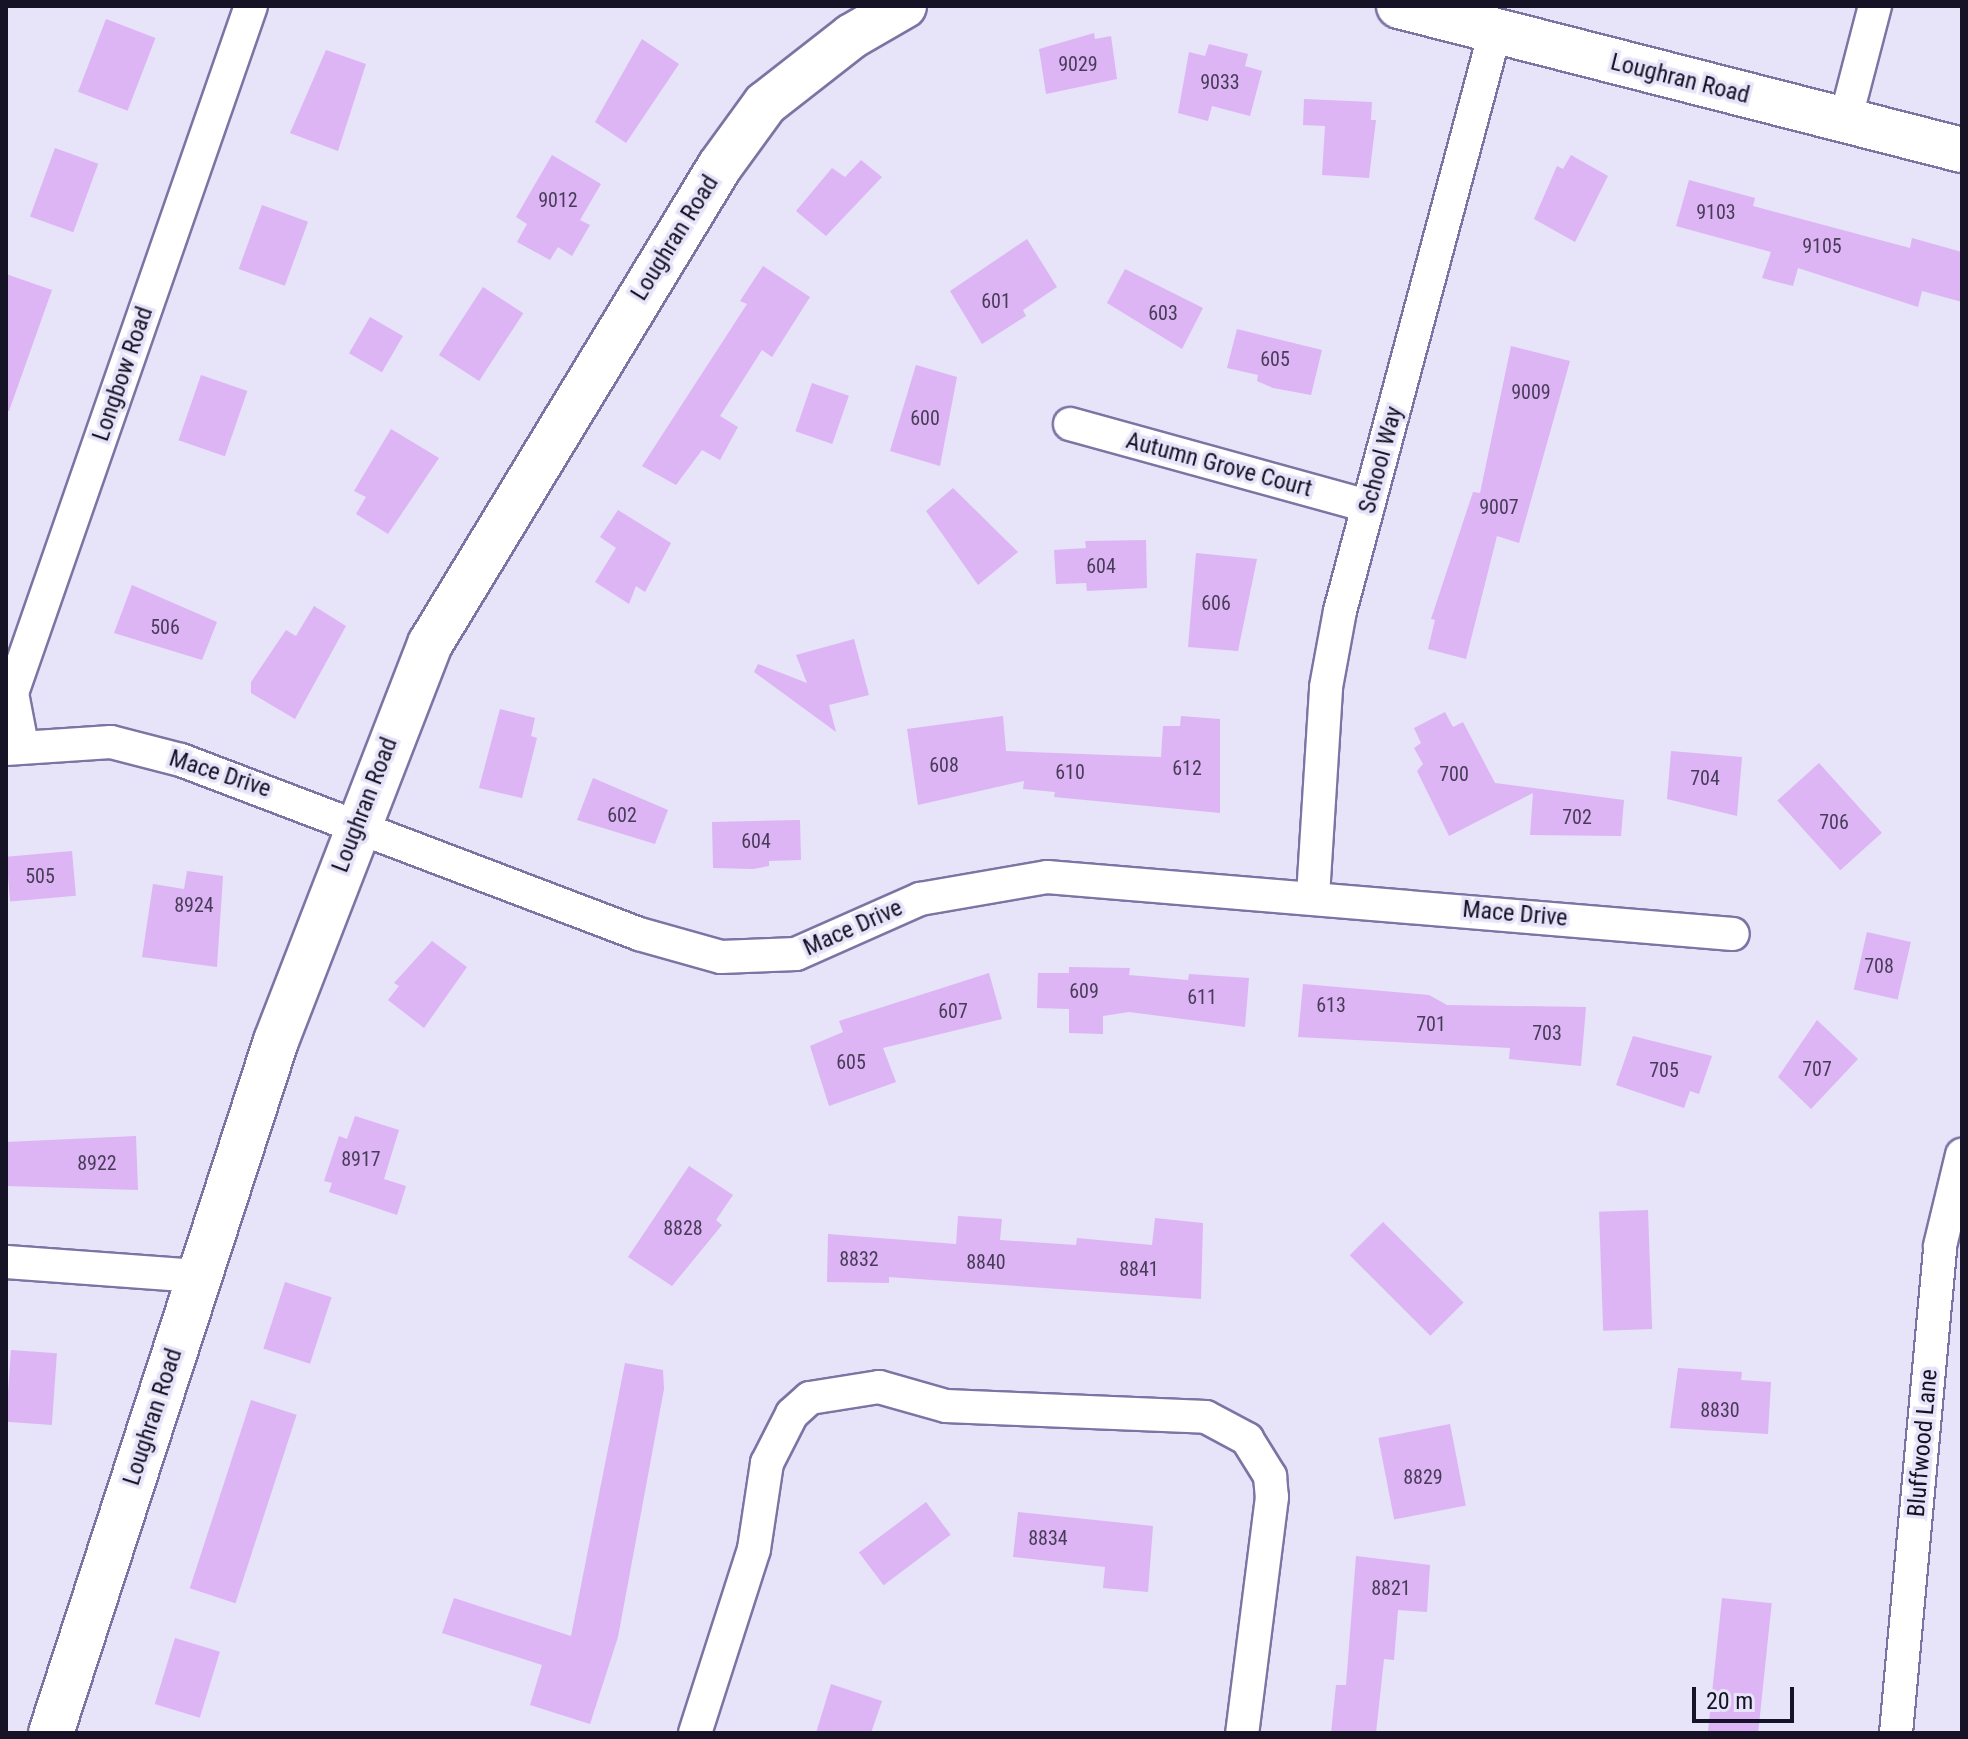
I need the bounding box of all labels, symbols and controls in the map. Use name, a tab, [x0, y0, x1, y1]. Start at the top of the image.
street label: Loughran Road	[1608, 48, 1752, 110]
house number: 9029	[1058, 52, 1098, 76]
house number: 9033	[1200, 70, 1240, 94]
street label: Loughran Road	[625, 170, 725, 306]
house number: 9012	[538, 188, 578, 212]
house number: 9103	[1696, 200, 1736, 224]
house number: 9105	[1802, 234, 1842, 258]
house number: 601	[981, 289, 1011, 313]
house number: 603	[1148, 301, 1178, 325]
street label: Longbow Road	[87, 303, 159, 445]
house number: 605	[1260, 347, 1290, 371]
house number: 9009	[1511, 380, 1551, 404]
street label: School Way	[1353, 403, 1409, 517]
house number: 600	[910, 406, 940, 430]
street label: Autumn Grove Court	[1123, 426, 1315, 504]
house number: 9007	[1479, 495, 1519, 519]
house number: 604	[1086, 554, 1116, 578]
house number: 606	[1201, 591, 1231, 615]
house number: 506	[150, 615, 180, 639]
street label: Loughran Road	[326, 733, 404, 877]
street label: Mace Drive	[165, 744, 275, 804]
house number: 608	[929, 753, 959, 777]
house number: 612	[1172, 756, 1202, 780]
house number: 610	[1055, 760, 1085, 784]
house number: 700	[1439, 762, 1469, 786]
house number: 704	[1690, 766, 1720, 790]
house number: 602	[607, 803, 637, 827]
house number: 702	[1562, 805, 1592, 829]
house number: 706	[1819, 810, 1849, 834]
house number: 604	[741, 829, 771, 853]
house number: 505	[25, 864, 55, 888]
house number: 8924	[174, 893, 214, 917]
street label: Mace Drive	[799, 893, 907, 963]
street label: Mace Drive	[1461, 895, 1569, 933]
house number: 708	[1864, 954, 1894, 978]
house number: 609	[1069, 979, 1099, 1003]
house number: 611	[1187, 985, 1217, 1009]
house number: 613	[1316, 993, 1346, 1017]
house number: 607	[938, 999, 968, 1023]
house number: 701	[1416, 1012, 1446, 1036]
house number: 703	[1532, 1021, 1562, 1045]
house number: 605	[836, 1050, 866, 1074]
house number: 707	[1802, 1057, 1832, 1081]
house number: 705	[1649, 1058, 1679, 1082]
house number: 8917	[341, 1147, 381, 1171]
house number: 8922	[77, 1151, 117, 1175]
house number: 8828	[663, 1216, 703, 1240]
house number: 8832	[839, 1247, 879, 1271]
house number: 8840	[966, 1250, 1006, 1274]
house number: 8841	[1119, 1257, 1159, 1281]
street label: Loughran Road	[117, 1345, 189, 1489]
street label: Bluffwood Lane	[1902, 1368, 1944, 1518]
house number: 8830	[1700, 1398, 1740, 1422]
house number: 8829	[1403, 1465, 1443, 1489]
house number: 8834	[1028, 1526, 1068, 1550]
house number: 8821	[1371, 1576, 1411, 1600]
scale bar	[1696, 1671, 1798, 1721]
text: 20 m	[1706, 1687, 1753, 1715]

